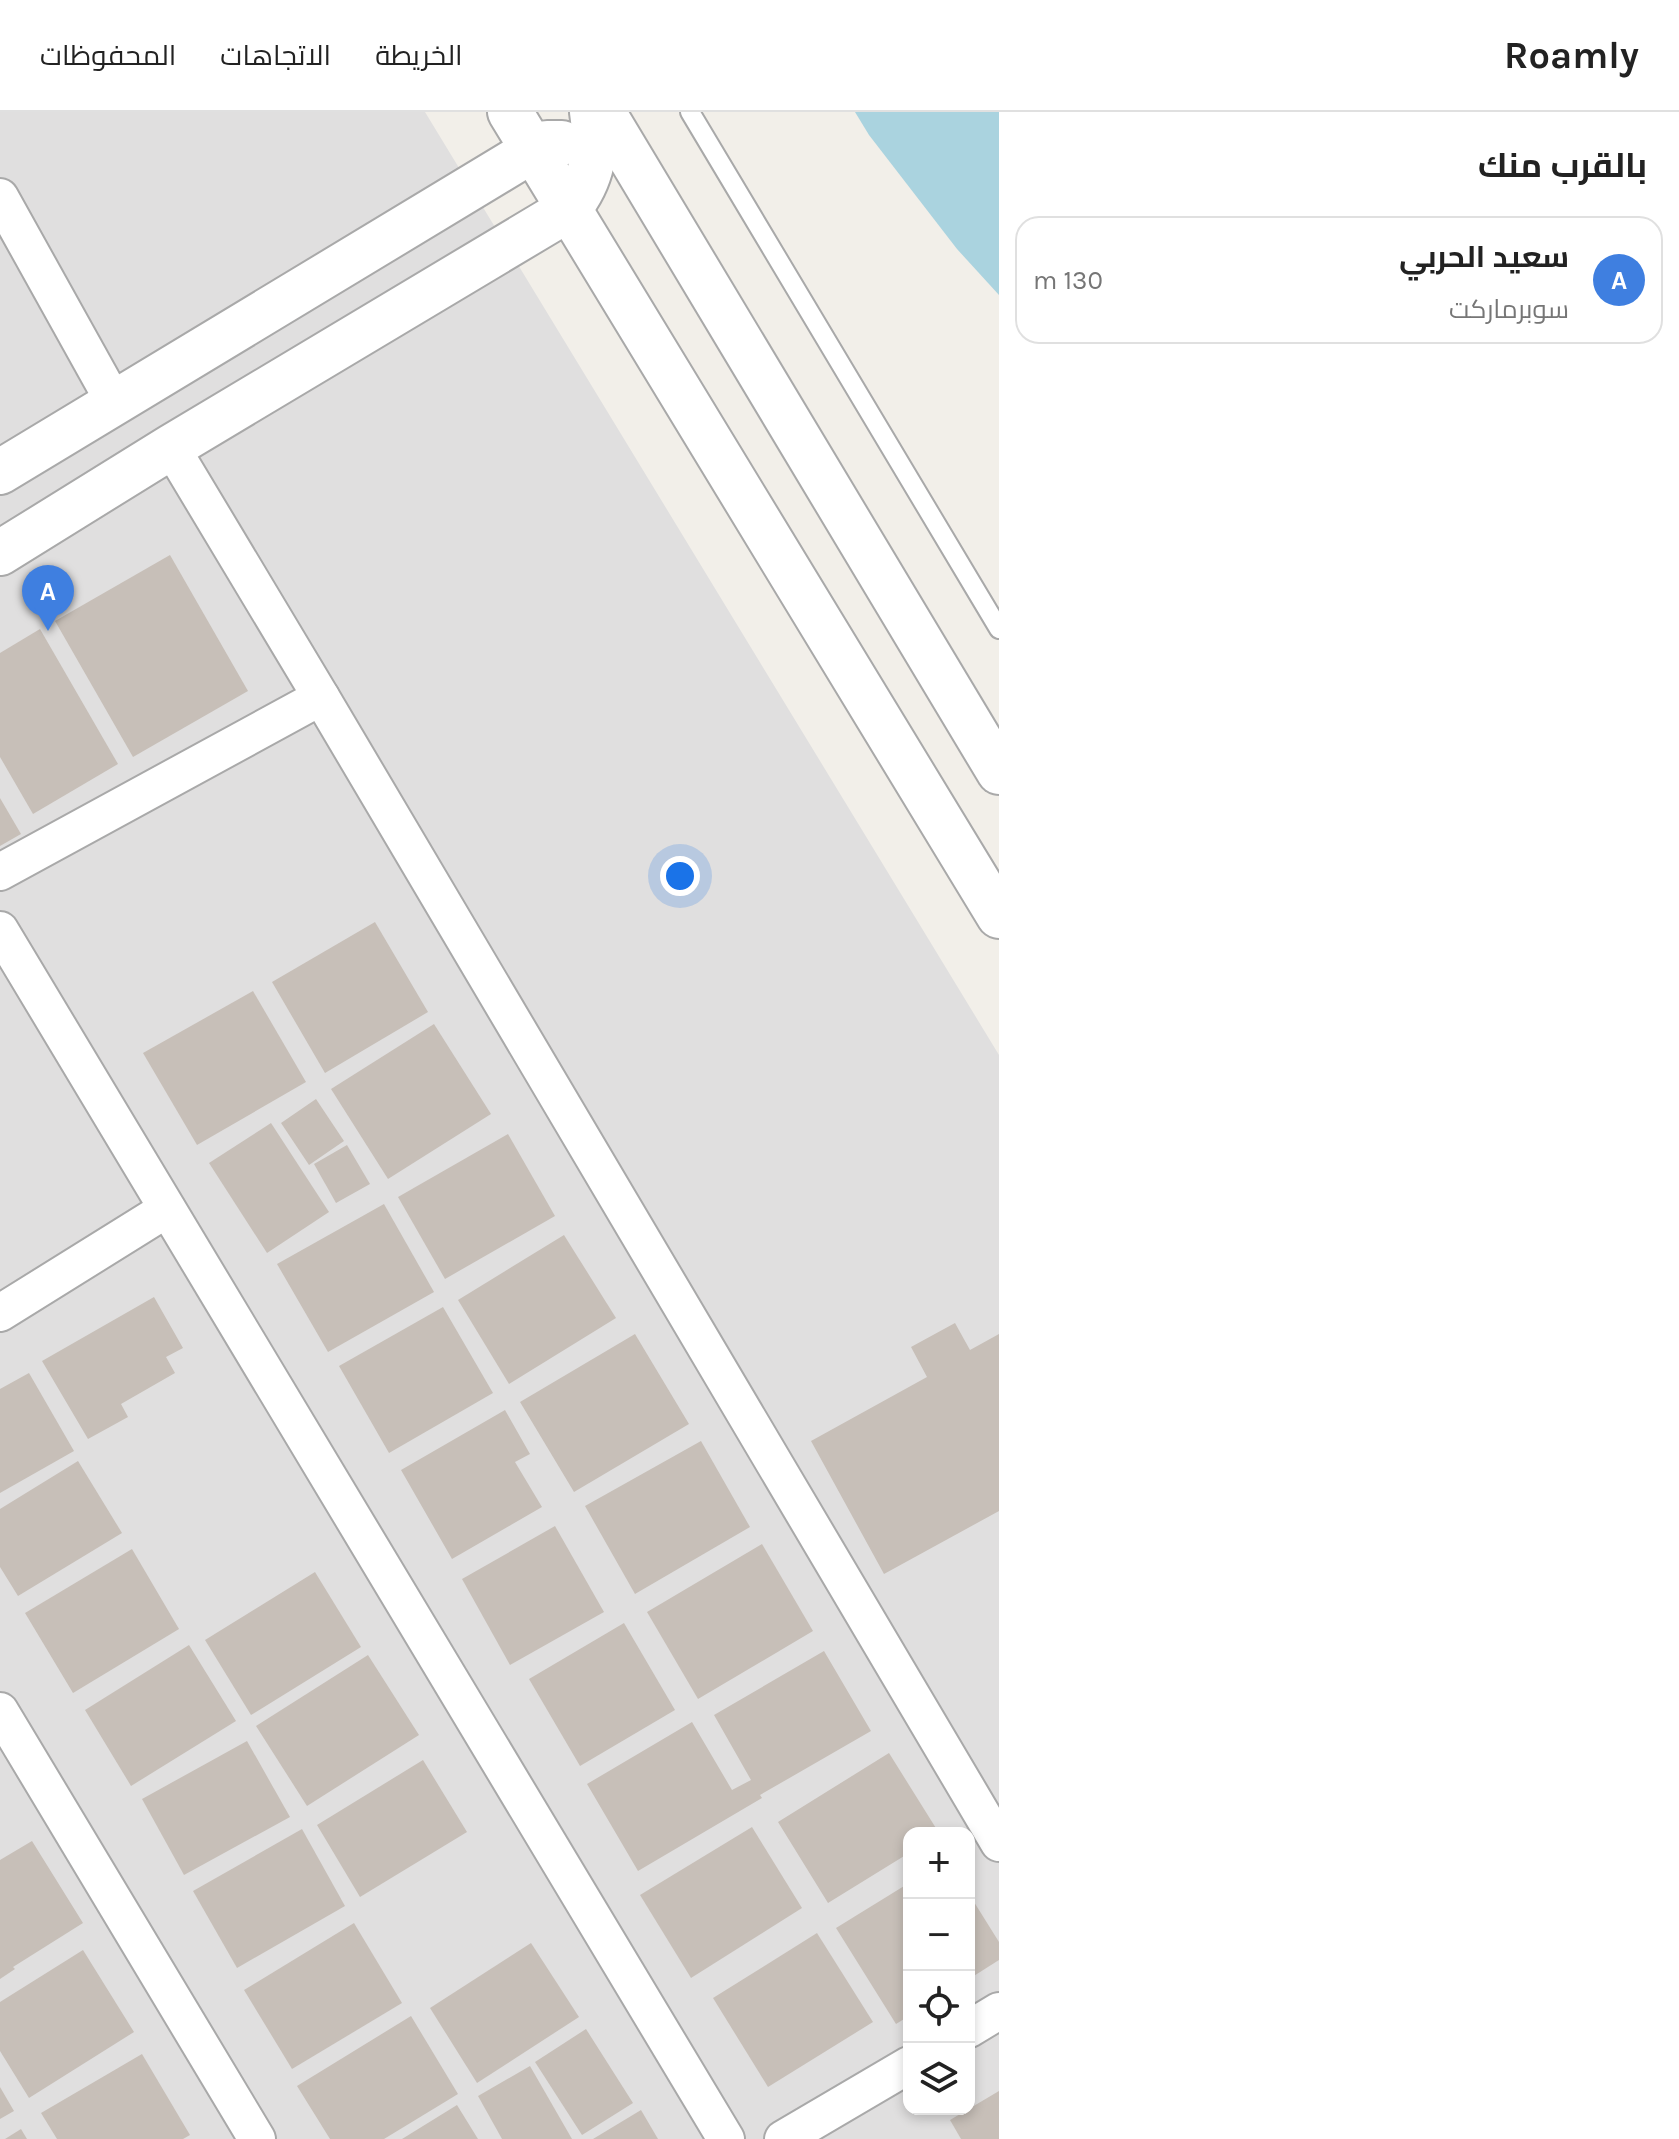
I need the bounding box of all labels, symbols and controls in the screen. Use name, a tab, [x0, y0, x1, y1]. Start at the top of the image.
text: Roamly	[1504, 33, 1639, 78]
text: المحفوظات	[40, 39, 176, 72]
text: الاتجاهات	[220, 39, 331, 72]
text: الخريطة	[375, 39, 463, 72]
text: بالقرب منك	[1478, 146, 1647, 186]
text: سعيد الحربي	[1399, 239, 1569, 275]
text: 130 m	[1033, 265, 1103, 296]
text: A	[1611, 265, 1627, 296]
text: سوبرماركت	[1449, 294, 1569, 325]
pin: A	[22, 565, 74, 631]
your location	[660, 856, 700, 896]
map controls	[903, 1827, 975, 2115]
button: +	[903, 1827, 975, 1899]
button: −	[903, 1899, 975, 1971]
button: locate	[903, 1971, 975, 2043]
button: layers	[903, 2043, 975, 2115]

